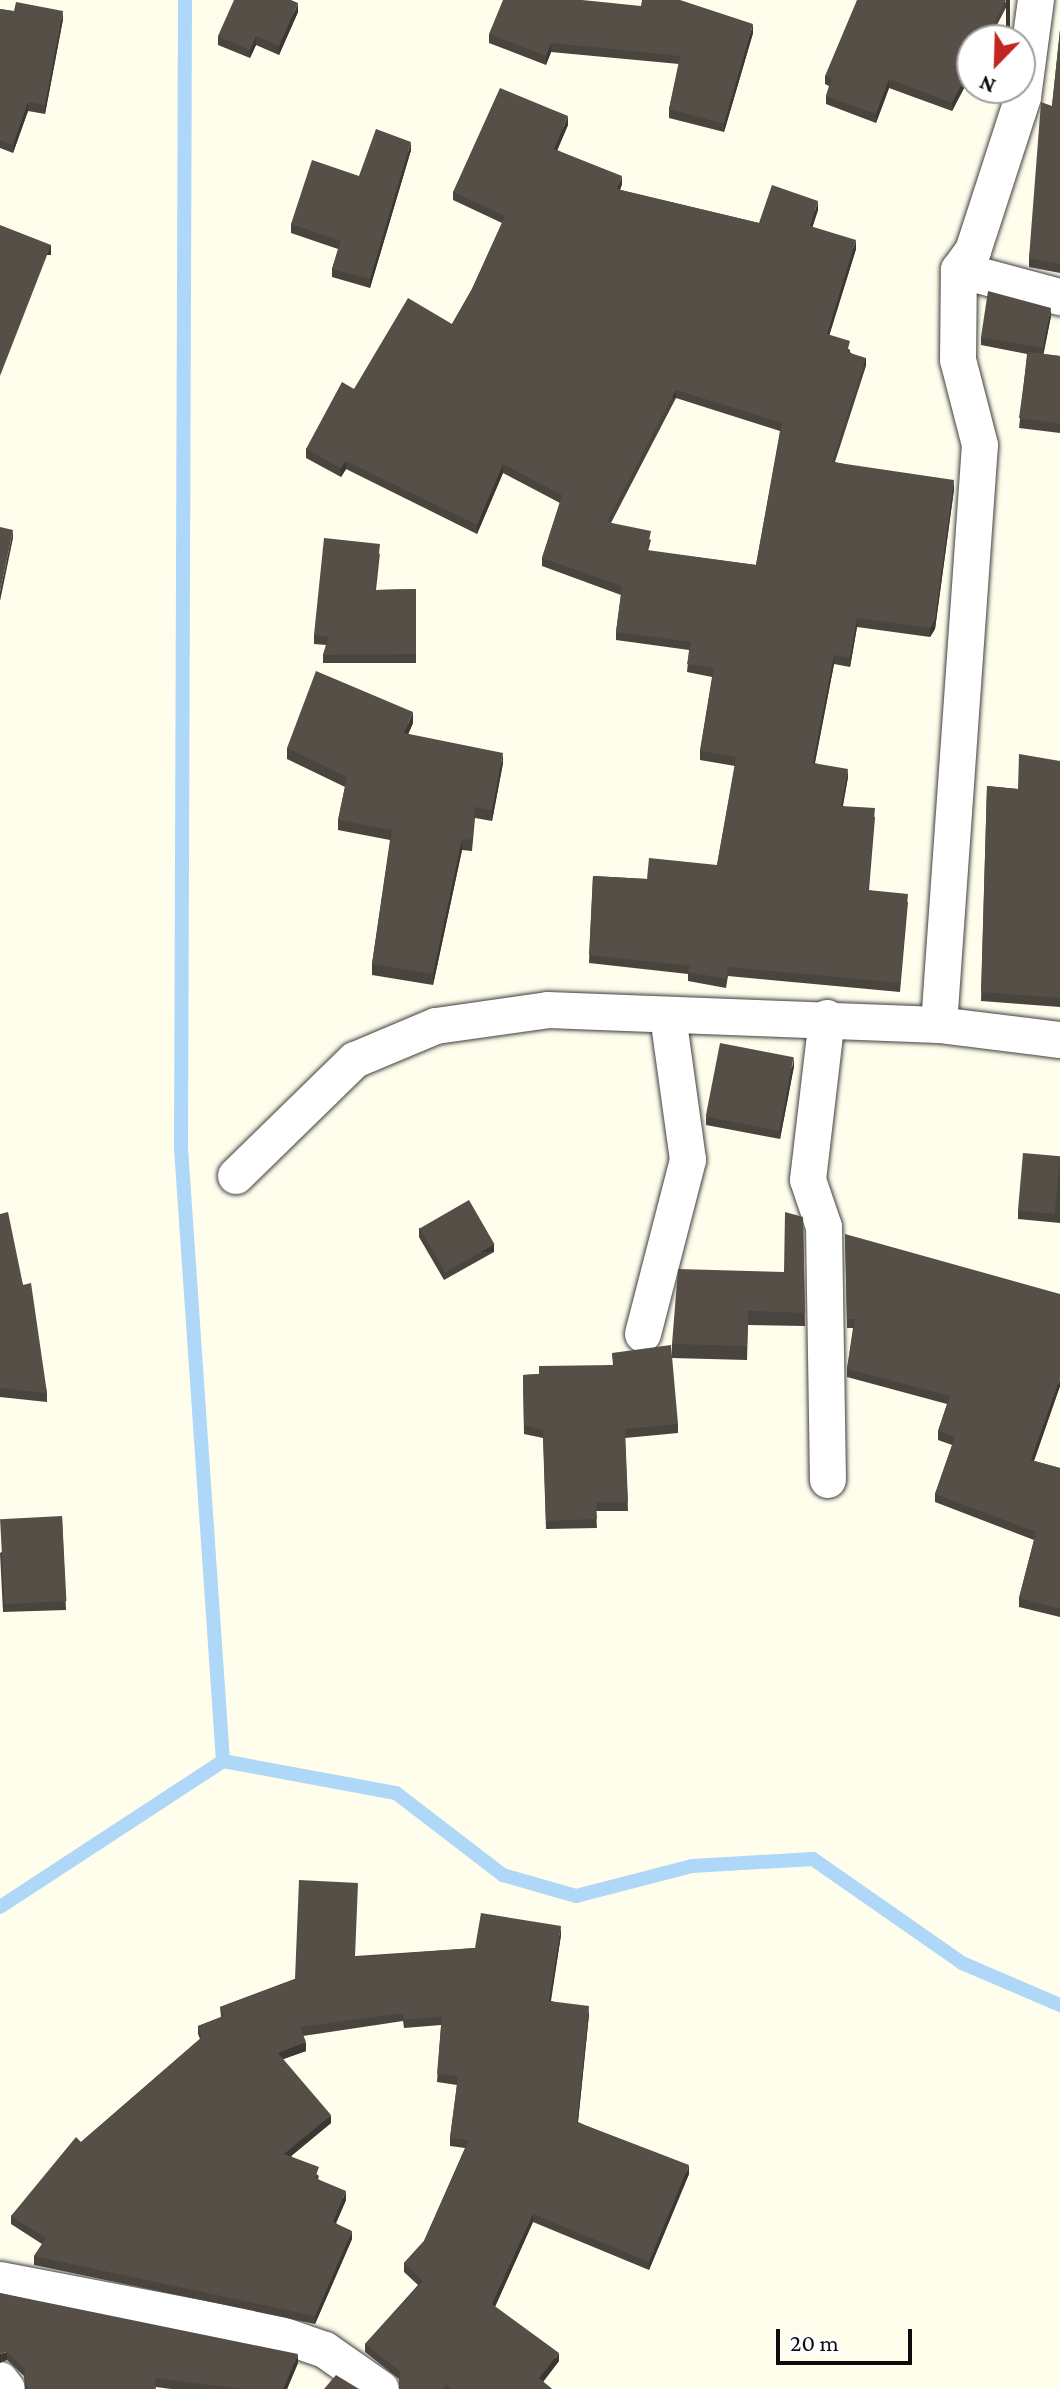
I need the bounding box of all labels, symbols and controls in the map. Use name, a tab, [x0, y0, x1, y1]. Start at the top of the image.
north arrow	[956, 24, 1036, 104]
text: N	[975, 70, 999, 99]
scale bar	[780, 2313, 916, 2363]
text: 20 m	[790, 2329, 839, 2356]

